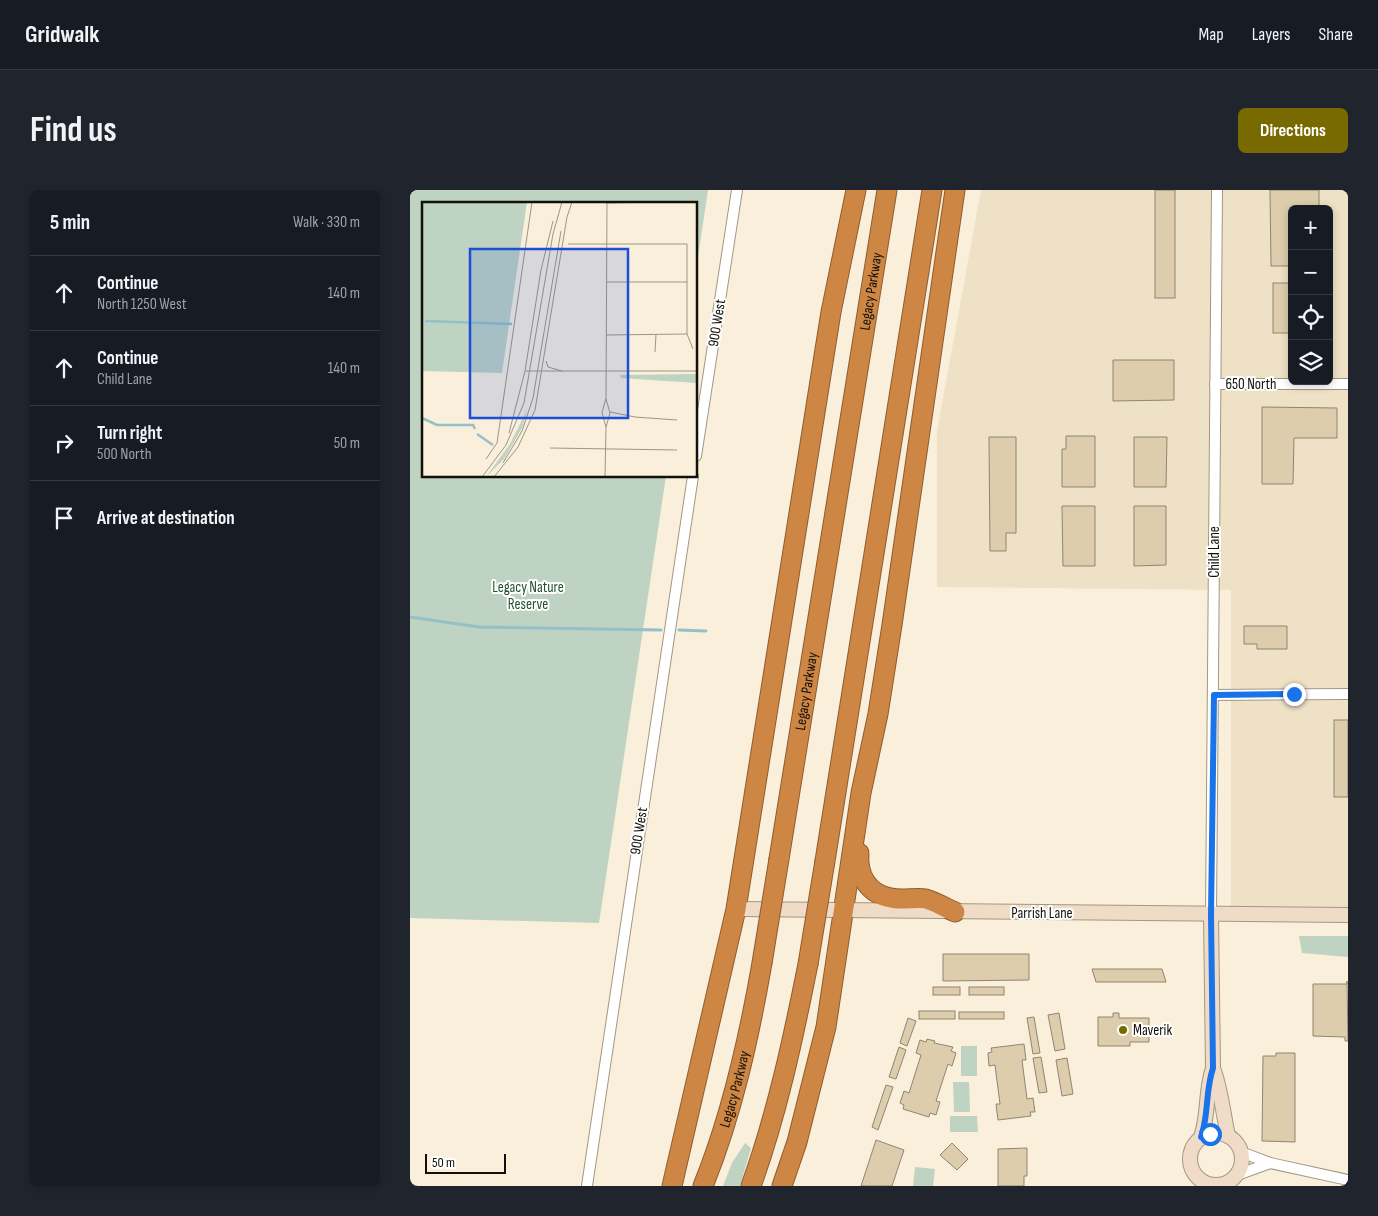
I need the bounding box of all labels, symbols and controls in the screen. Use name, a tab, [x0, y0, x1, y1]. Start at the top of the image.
text: Gridwalk	[25, 20, 99, 49]
text: Map	[1199, 24, 1224, 45]
text: Layers	[1252, 24, 1291, 45]
text: Share	[1319, 24, 1353, 45]
button: Directions	[1238, 108, 1348, 153]
text: Find us	[30, 109, 117, 152]
inset map	[422, 202, 698, 478]
map controls	[1288, 205, 1333, 385]
button: +	[1288, 205, 1333, 250]
text: 5 min	[50, 210, 90, 235]
text: Walk · 330 m	[293, 213, 360, 232]
button: −	[1288, 250, 1333, 295]
street label: Legacy Parkway	[855, 251, 886, 332]
text: Continue	[97, 272, 158, 295]
icon: ahead	[50, 279, 78, 307]
text: 140 m	[328, 284, 360, 303]
text: North 1250 West	[97, 295, 187, 314]
button: locate	[1288, 295, 1333, 340]
street label: 900 West	[704, 297, 730, 348]
button: layers	[1288, 340, 1333, 385]
text: Continue	[97, 347, 158, 370]
icon: ahead	[50, 354, 78, 382]
text: 140 m	[328, 359, 360, 378]
text: Child Lane	[97, 370, 152, 389]
street label: 650 North	[1225, 375, 1277, 394]
text: Turn right	[97, 422, 162, 445]
icon: right	[50, 429, 78, 457]
text: 50 m	[334, 434, 360, 453]
text: 500 North	[97, 445, 152, 464]
icon: arrive	[50, 504, 78, 532]
text: Arrive at destination	[97, 507, 235, 530]
street label: Child Lane	[1205, 526, 1224, 578]
park label: Legacy Nature Reserve	[492, 578, 564, 614]
street label: Legacy Parkway	[790, 651, 822, 732]
route end	[1283, 683, 1306, 706]
street label: 900 West	[626, 805, 652, 856]
street label: Parrish Lane	[1011, 904, 1073, 923]
place label: Maverik	[1133, 1021, 1172, 1040]
marker: Maverik	[1117, 1024, 1129, 1036]
street label: Legacy Parkway	[715, 1049, 754, 1130]
route start	[1199, 1123, 1222, 1146]
scale bar	[425, 1151, 506, 1174]
text: 50 m	[432, 1154, 455, 1171]

